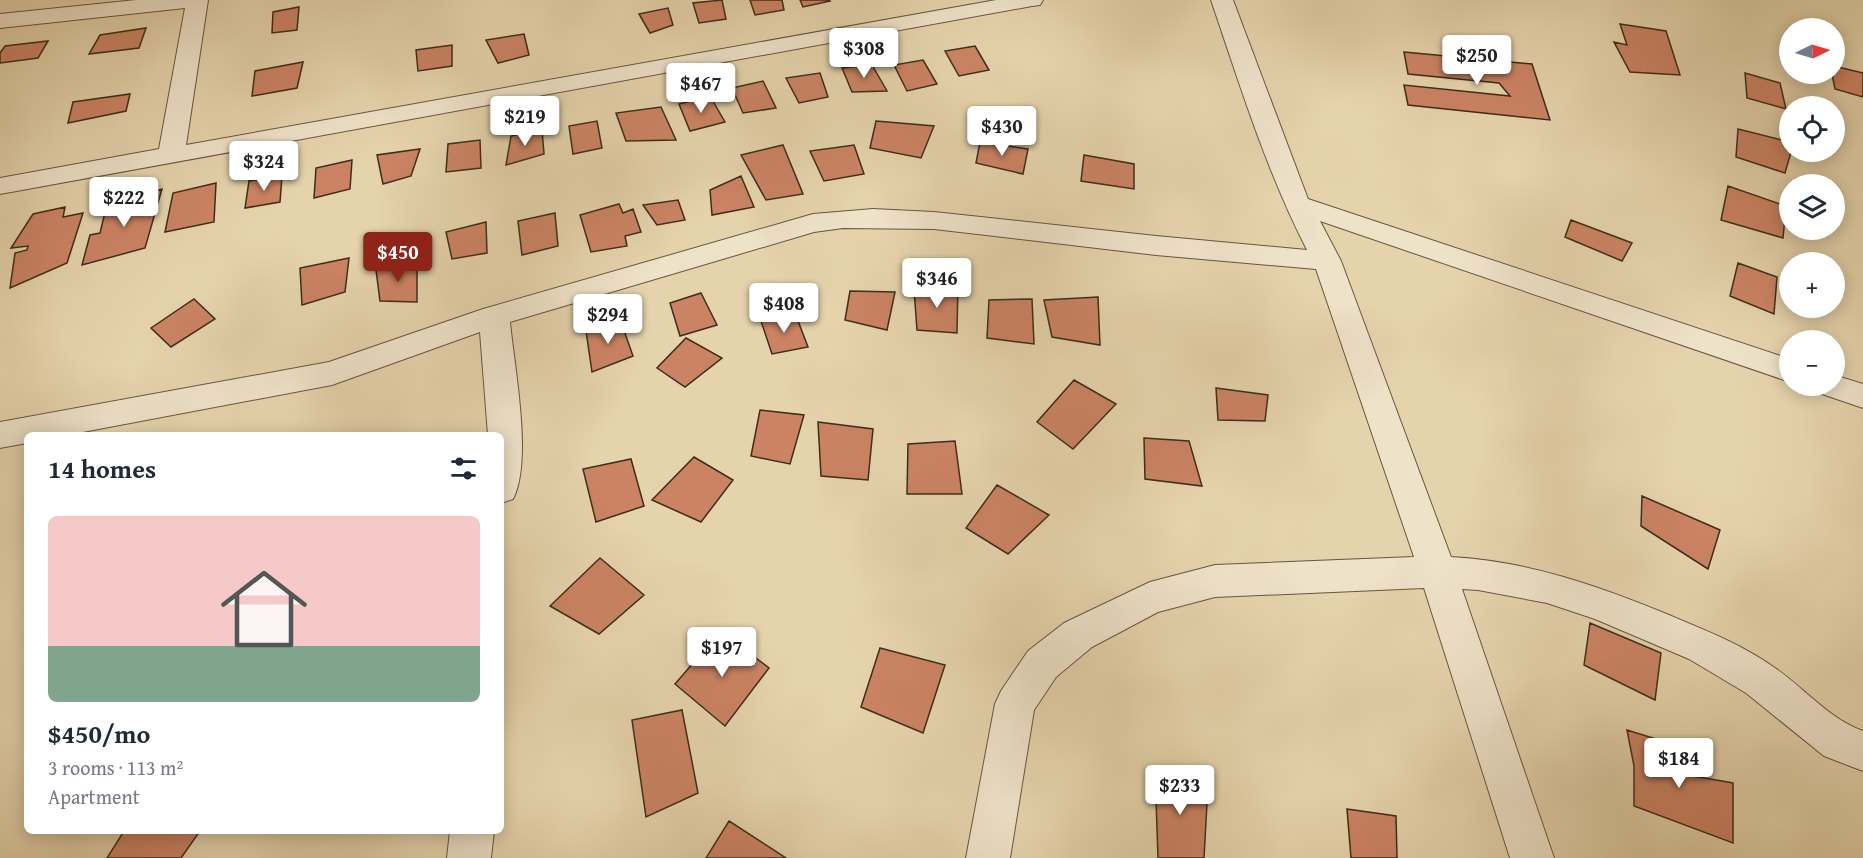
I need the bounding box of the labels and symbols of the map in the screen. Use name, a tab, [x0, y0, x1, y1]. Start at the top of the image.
north arrow	[1779, 18, 1845, 84]
pin: $308	[828, 28, 900, 79]
pin: $250	[1441, 35, 1513, 86]
pin: $467	[665, 63, 737, 114]
pin: $219	[489, 96, 561, 147]
pin: $430	[966, 106, 1038, 157]
pin: $324	[228, 141, 300, 192]
pin: $222	[88, 177, 160, 228]
pin: $450	[362, 232, 434, 283]
pin: $346	[901, 258, 973, 309]
pin: $408	[748, 283, 820, 334]
pin: $294	[572, 294, 644, 345]
pin: $197	[686, 627, 758, 678]
pin: $184	[1643, 738, 1715, 789]
pin: $233	[1144, 765, 1216, 816]

